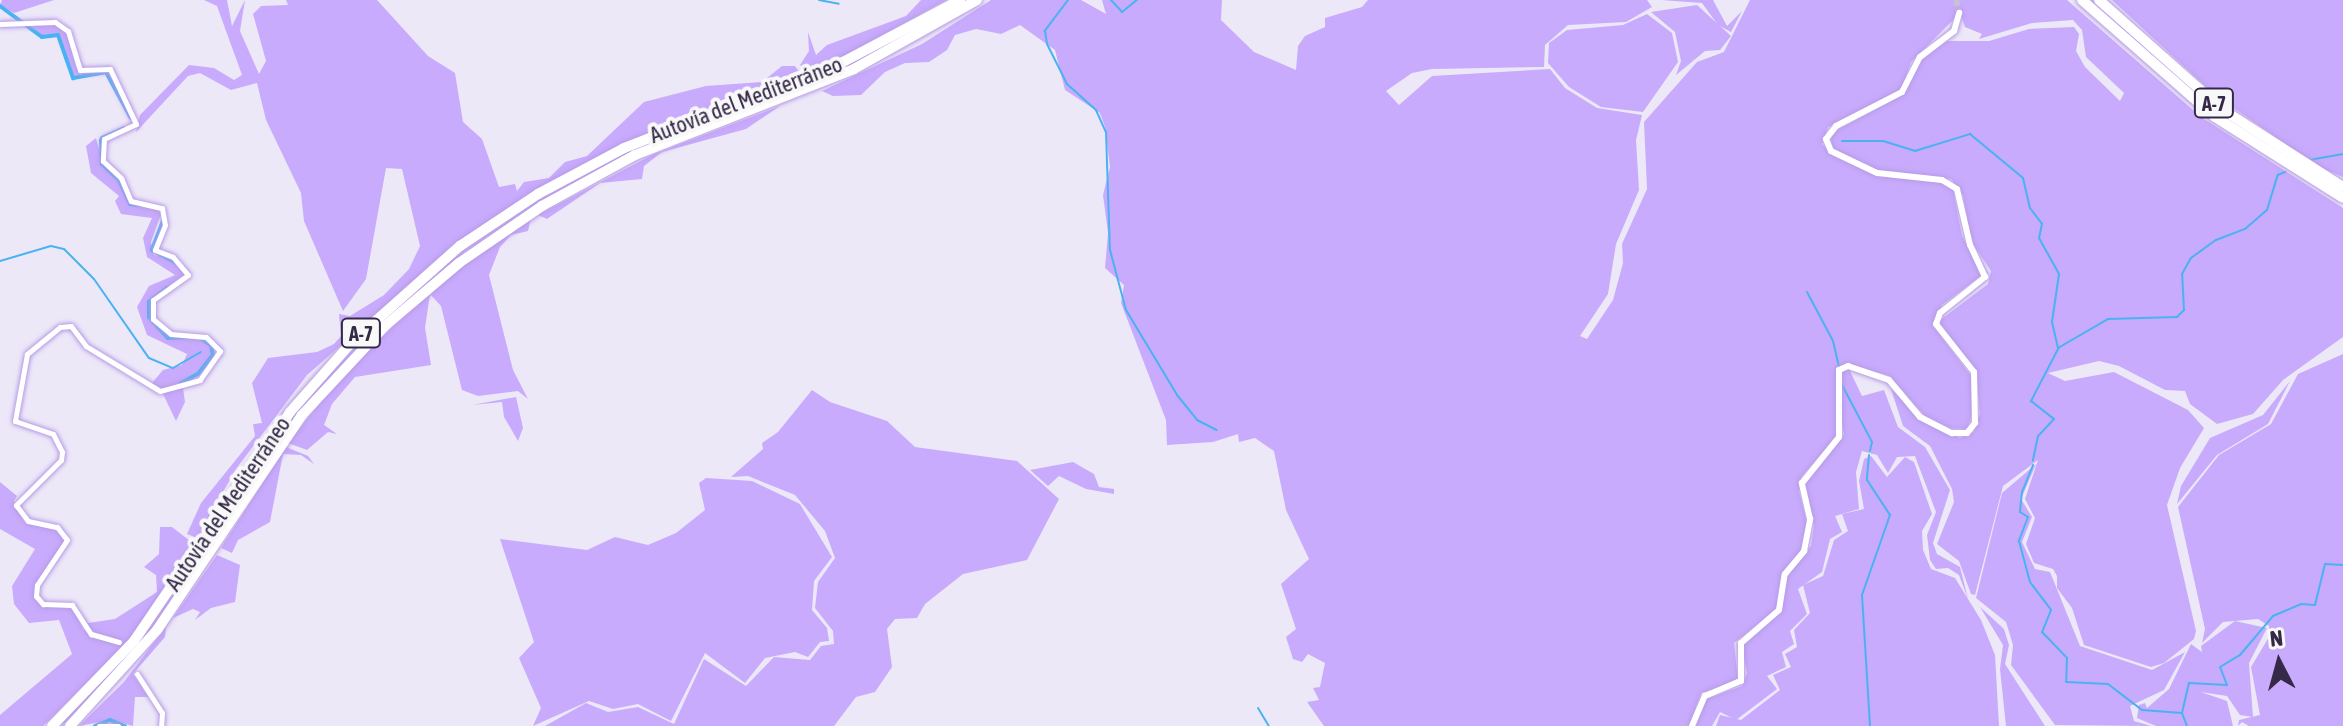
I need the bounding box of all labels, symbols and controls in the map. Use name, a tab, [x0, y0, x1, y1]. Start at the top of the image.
street label: Autovía del Mediterráneo	[646, 51, 846, 149]
road number: A-7	[2192, 87, 2236, 119]
road number: A-7	[339, 317, 383, 349]
street label: Autovía del Mediterráneo	[160, 412, 296, 596]
north arrow	[2239, 622, 2319, 702]
text: N	[2269, 625, 2284, 652]

